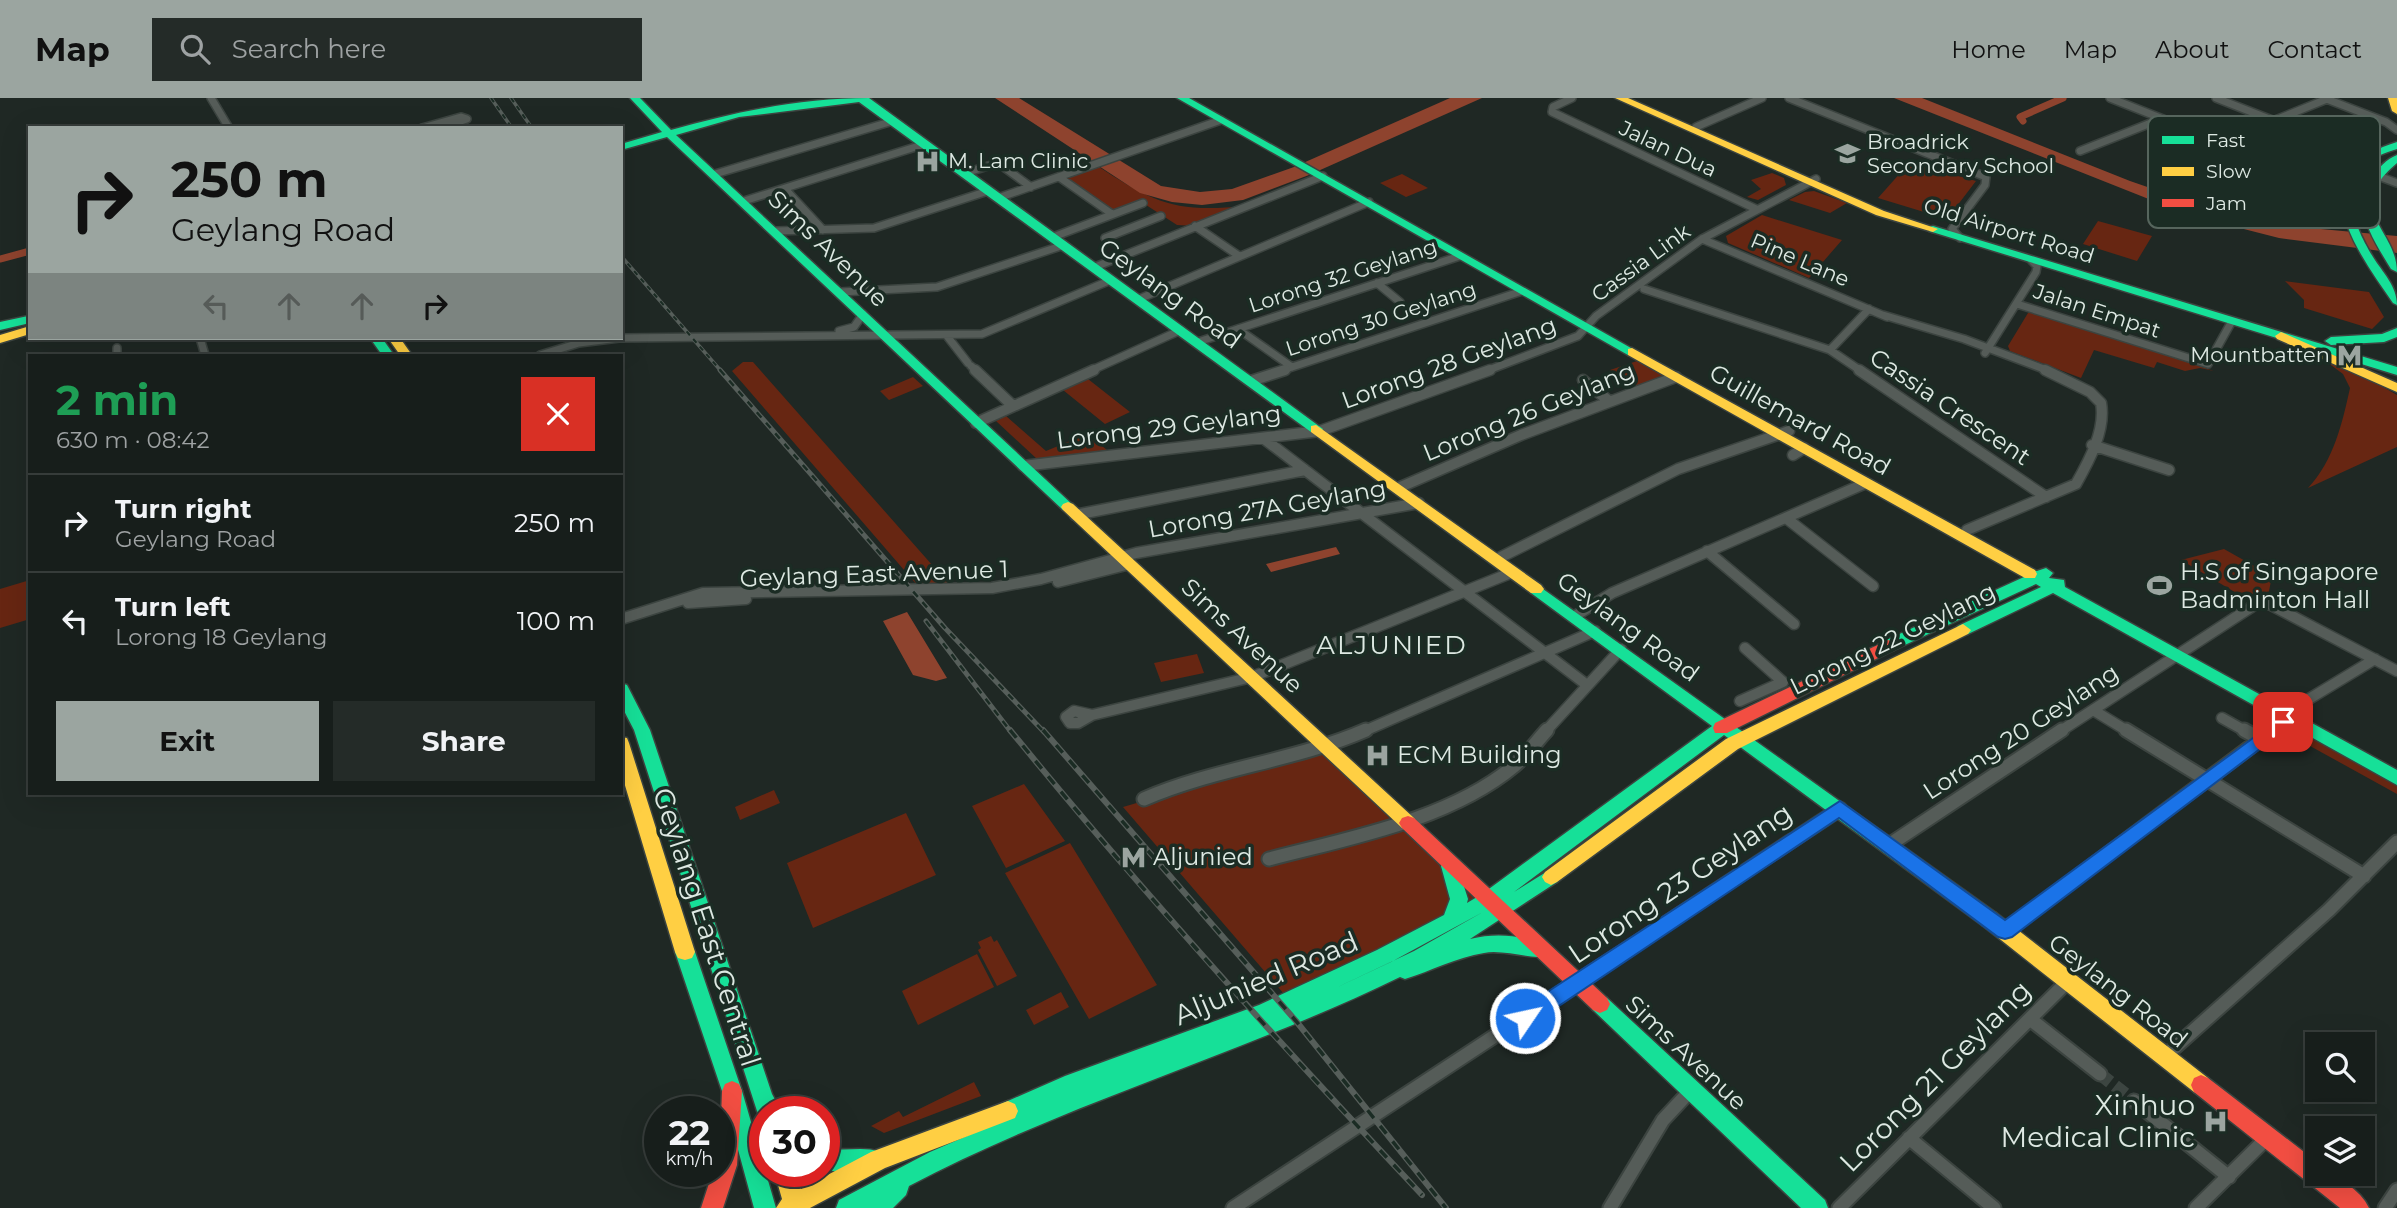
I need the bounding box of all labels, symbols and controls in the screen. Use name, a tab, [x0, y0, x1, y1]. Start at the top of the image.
search box	[152, 18, 642, 81]
text: Map	[35, 29, 110, 69]
icon: search	[176, 30, 214, 68]
text: Search here	[232, 33, 386, 65]
text: Home	[1951, 35, 2026, 64]
text: Map	[2064, 35, 2117, 64]
text: About	[2155, 35, 2229, 64]
text: Contact	[2267, 35, 2362, 64]
street label: Jalan Dua	[1615, 115, 1721, 182]
legend	[2148, 116, 2380, 228]
place label: Broadrick Secondary School	[1867, 129, 2054, 178]
text: Fast	[2206, 129, 2246, 152]
school or university icon: Broadrick Secondary School	[1833, 140, 1861, 168]
hospital icon: M. Lam Clinic	[914, 147, 942, 175]
place label: M. Lam Clinic	[948, 148, 1088, 173]
text: 250 m	[171, 150, 328, 209]
icon: right	[56, 154, 147, 245]
text: Slow	[2206, 160, 2251, 183]
street label: Sims Avenue	[762, 184, 894, 313]
text: Jam	[2205, 192, 2247, 215]
street label: Old Airport Road	[1921, 193, 2097, 268]
text: Geylang Road	[171, 210, 395, 249]
street label: Cassia Link	[1586, 218, 1695, 307]
street label: Pine Lane	[1747, 228, 1853, 292]
street label: Geylang Road	[1094, 232, 1247, 355]
street label: Lorong 32 Geylang	[1245, 233, 1440, 318]
street label: Lorong 30 Geylang	[1282, 276, 1479, 361]
street label: Jalan Empat	[2030, 278, 2164, 343]
icon: left	[197, 287, 235, 325]
icon: ahead	[270, 287, 308, 325]
icon: ahead	[343, 287, 381, 325]
icon: right	[416, 287, 454, 325]
street label: Lorong 28 Geylang	[1337, 310, 1560, 415]
metro station icon: Mountbatten	[2336, 341, 2364, 369]
street label: Cassia Crescent	[1864, 342, 2036, 471]
place label: Mountbatten	[2190, 342, 2330, 367]
street label: Lorong 26 Geylang	[1419, 356, 1639, 467]
street label: Guillemard Road	[1705, 358, 1896, 481]
text: 2 min	[56, 374, 178, 426]
button: close	[521, 377, 595, 451]
street label: Lorong 29 Geylang	[1055, 398, 1283, 455]
text: 630 m · 08:42	[56, 426, 209, 454]
street label: Lorong 27A Geylang	[1146, 473, 1388, 544]
text: Turn right	[115, 493, 251, 525]
icon: right	[56, 504, 94, 542]
text: 250 m	[514, 507, 595, 539]
text: Geylang Road	[115, 525, 276, 553]
street label: Geylang East Avenue 1	[739, 554, 1009, 593]
place label: H.S of Singapore Badminton Hall	[2180, 557, 2379, 614]
street label: Geylang Road	[1552, 565, 1705, 688]
street label: Sims Avenue	[1176, 572, 1309, 699]
sports icon: H.S of Singapore Badminton Hall	[2146, 572, 2174, 600]
street label: Lorong 22 Geylang	[1785, 576, 2000, 701]
text: Turn left	[115, 591, 231, 623]
icon: left	[56, 602, 94, 640]
text: 100 m	[517, 605, 595, 637]
text: Lorong 18 Geylang	[115, 623, 328, 651]
district label: ALJUNIED	[1316, 629, 1468, 661]
street label: Lorong 20 Geylang	[1918, 658, 2124, 806]
pin	[2253, 692, 2313, 752]
button: Exit	[56, 701, 319, 781]
button: Share	[333, 701, 595, 781]
icon: arrive	[2264, 703, 2302, 741]
place label: ECM Building	[1397, 740, 1562, 769]
hospital icon: ECM Building	[1363, 741, 1391, 769]
street label: Geylang East Central	[646, 783, 768, 1071]
street label: Lorong 23 Geylang	[1562, 796, 1798, 970]
place label: Aljunied	[1153, 842, 1253, 871]
metro station icon: Aljunied	[1119, 843, 1147, 871]
street label: Aljunied Road	[1169, 924, 1363, 1032]
street label: Geylang Road	[2043, 927, 2194, 1054]
street label: Lorong 21 Geylang	[1832, 973, 2038, 1179]
position arrow	[1488, 981, 1562, 1055]
street label: Sims Avenue	[1620, 989, 1753, 1116]
map controls	[2305, 1032, 2375, 1186]
button: search	[2305, 1032, 2375, 1102]
place label: Xinhuo Medical Clinic	[2001, 1088, 2195, 1154]
speed limit sign: 30	[749, 1096, 840, 1187]
hospital icon: Xinhuo Medical Clinic	[2201, 1107, 2229, 1135]
text: 22	[669, 1111, 710, 1154]
button: layers	[2305, 1116, 2375, 1186]
text: km/h	[665, 1148, 714, 1170]

